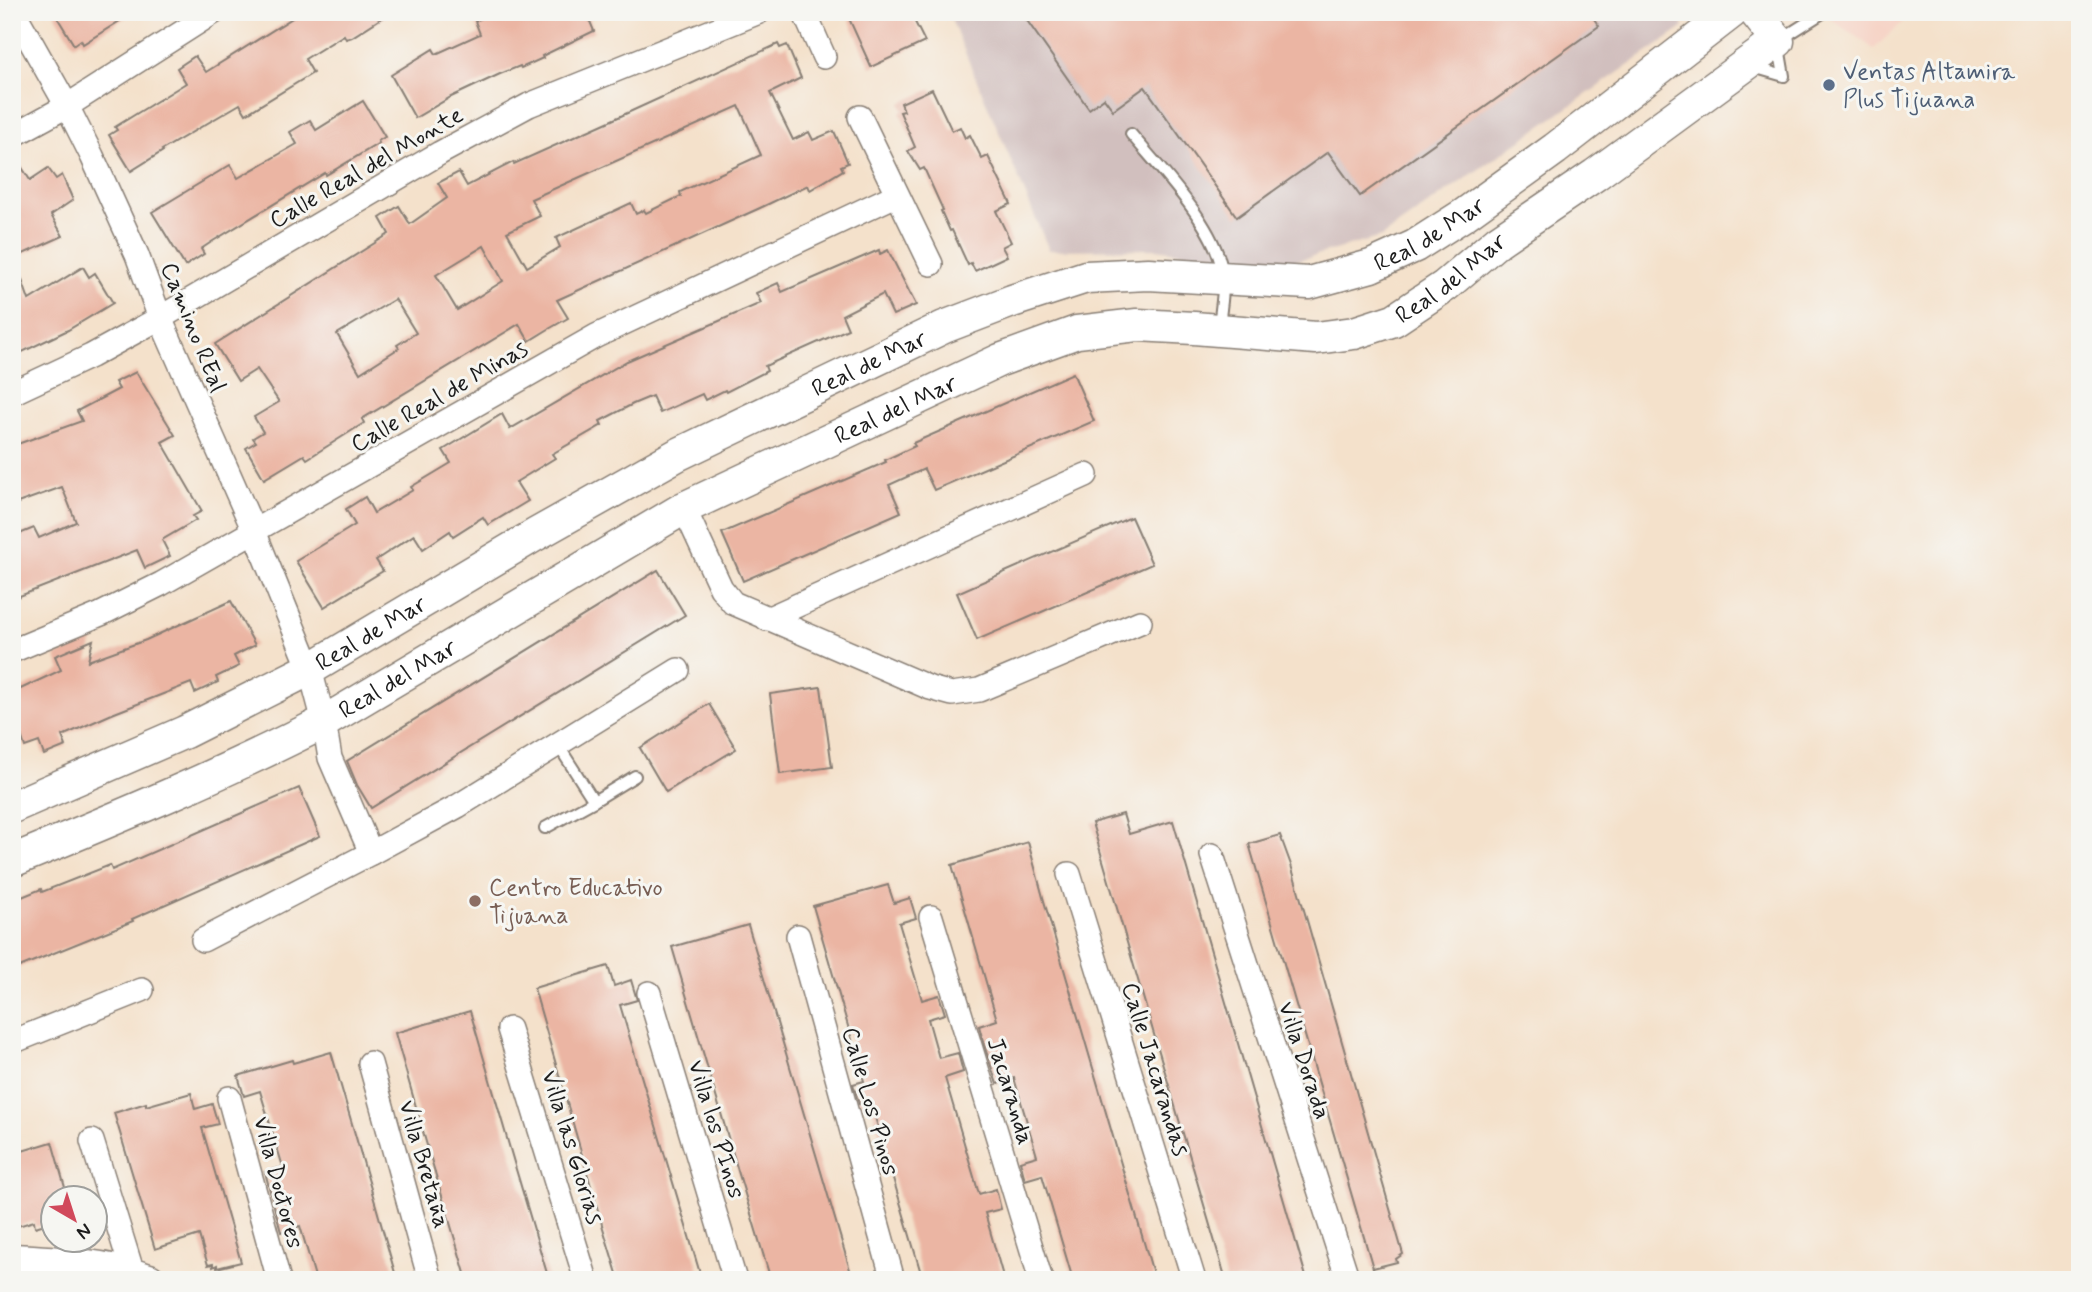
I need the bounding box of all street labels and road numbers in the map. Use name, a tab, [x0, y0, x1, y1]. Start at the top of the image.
street label: Calle Real del Monte	[264, 100, 469, 236]
street label: Real de Mar	[1369, 191, 1492, 280]
street label: Real del Mar	[1390, 226, 1514, 332]
street label: Camino REal	[153, 258, 233, 397]
street label: Real de Mar	[807, 324, 932, 405]
street label: Calle Real de Minas	[346, 334, 534, 461]
street label: Real del Mar	[830, 368, 963, 452]
street label: Real de Mar	[310, 589, 432, 679]
street label: Real del Mar	[333, 632, 463, 727]
street label: Calle Jacarandas	[1113, 979, 1196, 1160]
street label: Villa Dorada	[1270, 998, 1337, 1123]
street label: Calle Los Pinos	[834, 1024, 906, 1179]
street label: Jacaranda	[979, 1034, 1041, 1149]
street label: Villa los PInos	[680, 1056, 751, 1203]
street label: Villa las Glorias	[533, 1067, 610, 1228]
street label: Villa Bretaña	[390, 1097, 457, 1232]
street label: Villa Doctores	[245, 1113, 310, 1252]

